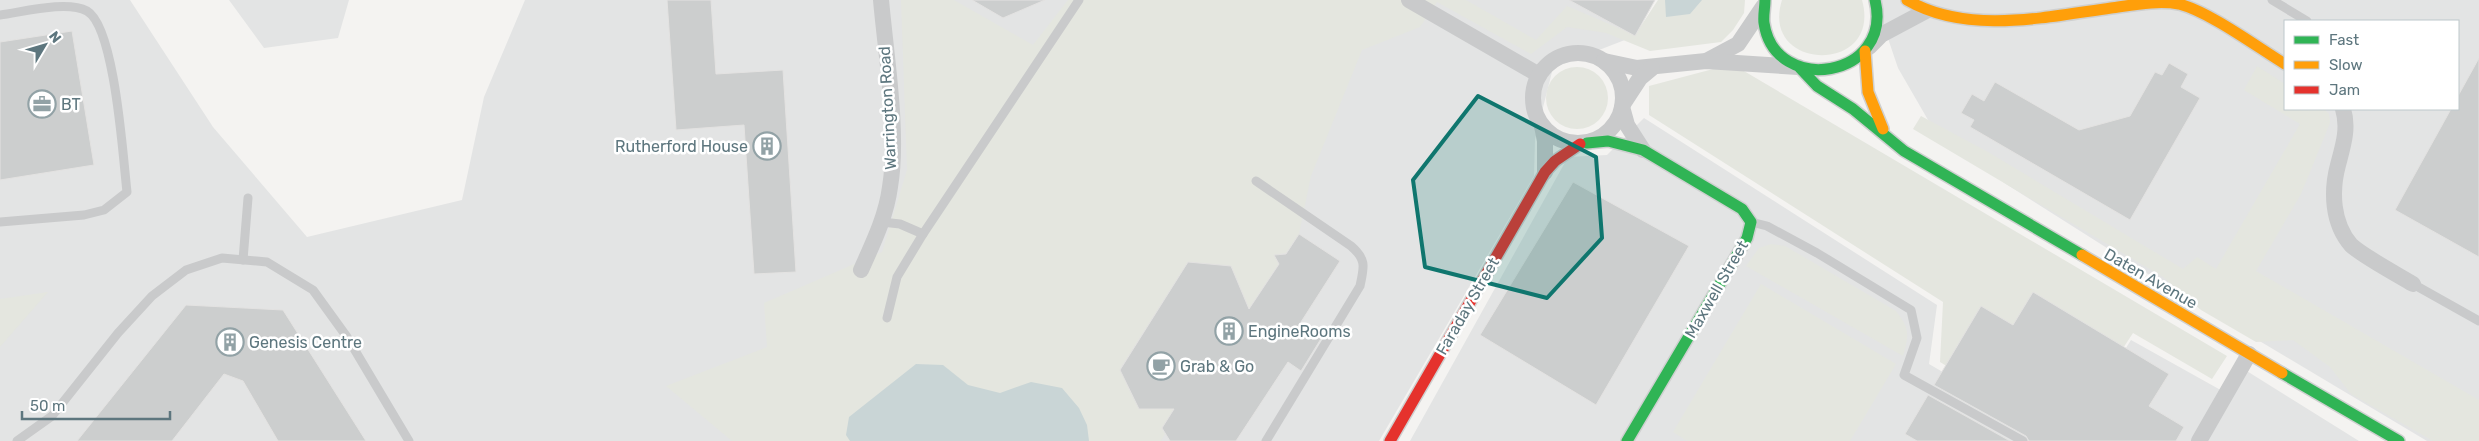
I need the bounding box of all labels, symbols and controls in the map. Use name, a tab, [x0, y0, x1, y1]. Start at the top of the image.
north arrow	[20, 20, 70, 70]
legend	[2284, 20, 2459, 110]
text: N	[45, 28, 65, 47]
text: Fast	[2329, 31, 2359, 49]
street label: Warrington Road	[875, 46, 900, 170]
text: Slow	[2329, 56, 2362, 74]
text: Jam	[2329, 81, 2360, 99]
office icon: BT	[27, 89, 57, 119]
place label: BT	[61, 95, 81, 114]
building icon: Rutherford House	[752, 131, 782, 161]
place label: Rutherford House	[615, 137, 748, 156]
street label: Maxwell Street	[1681, 237, 1752, 341]
street label: Daten Avenue	[2101, 244, 2201, 313]
street label: Faraday Street	[1432, 254, 1503, 358]
building icon: EngineRooms	[1214, 316, 1244, 346]
place label: EngineRooms	[1248, 322, 1351, 341]
building icon: Genesis Centre	[215, 327, 245, 357]
place label: Genesis Centre	[249, 333, 362, 352]
cafe icon: Grab & Go	[1146, 351, 1176, 381]
place label: Grab & Go	[1180, 357, 1254, 376]
scale bar	[22, 388, 170, 420]
text: 50 m	[30, 397, 65, 415]

